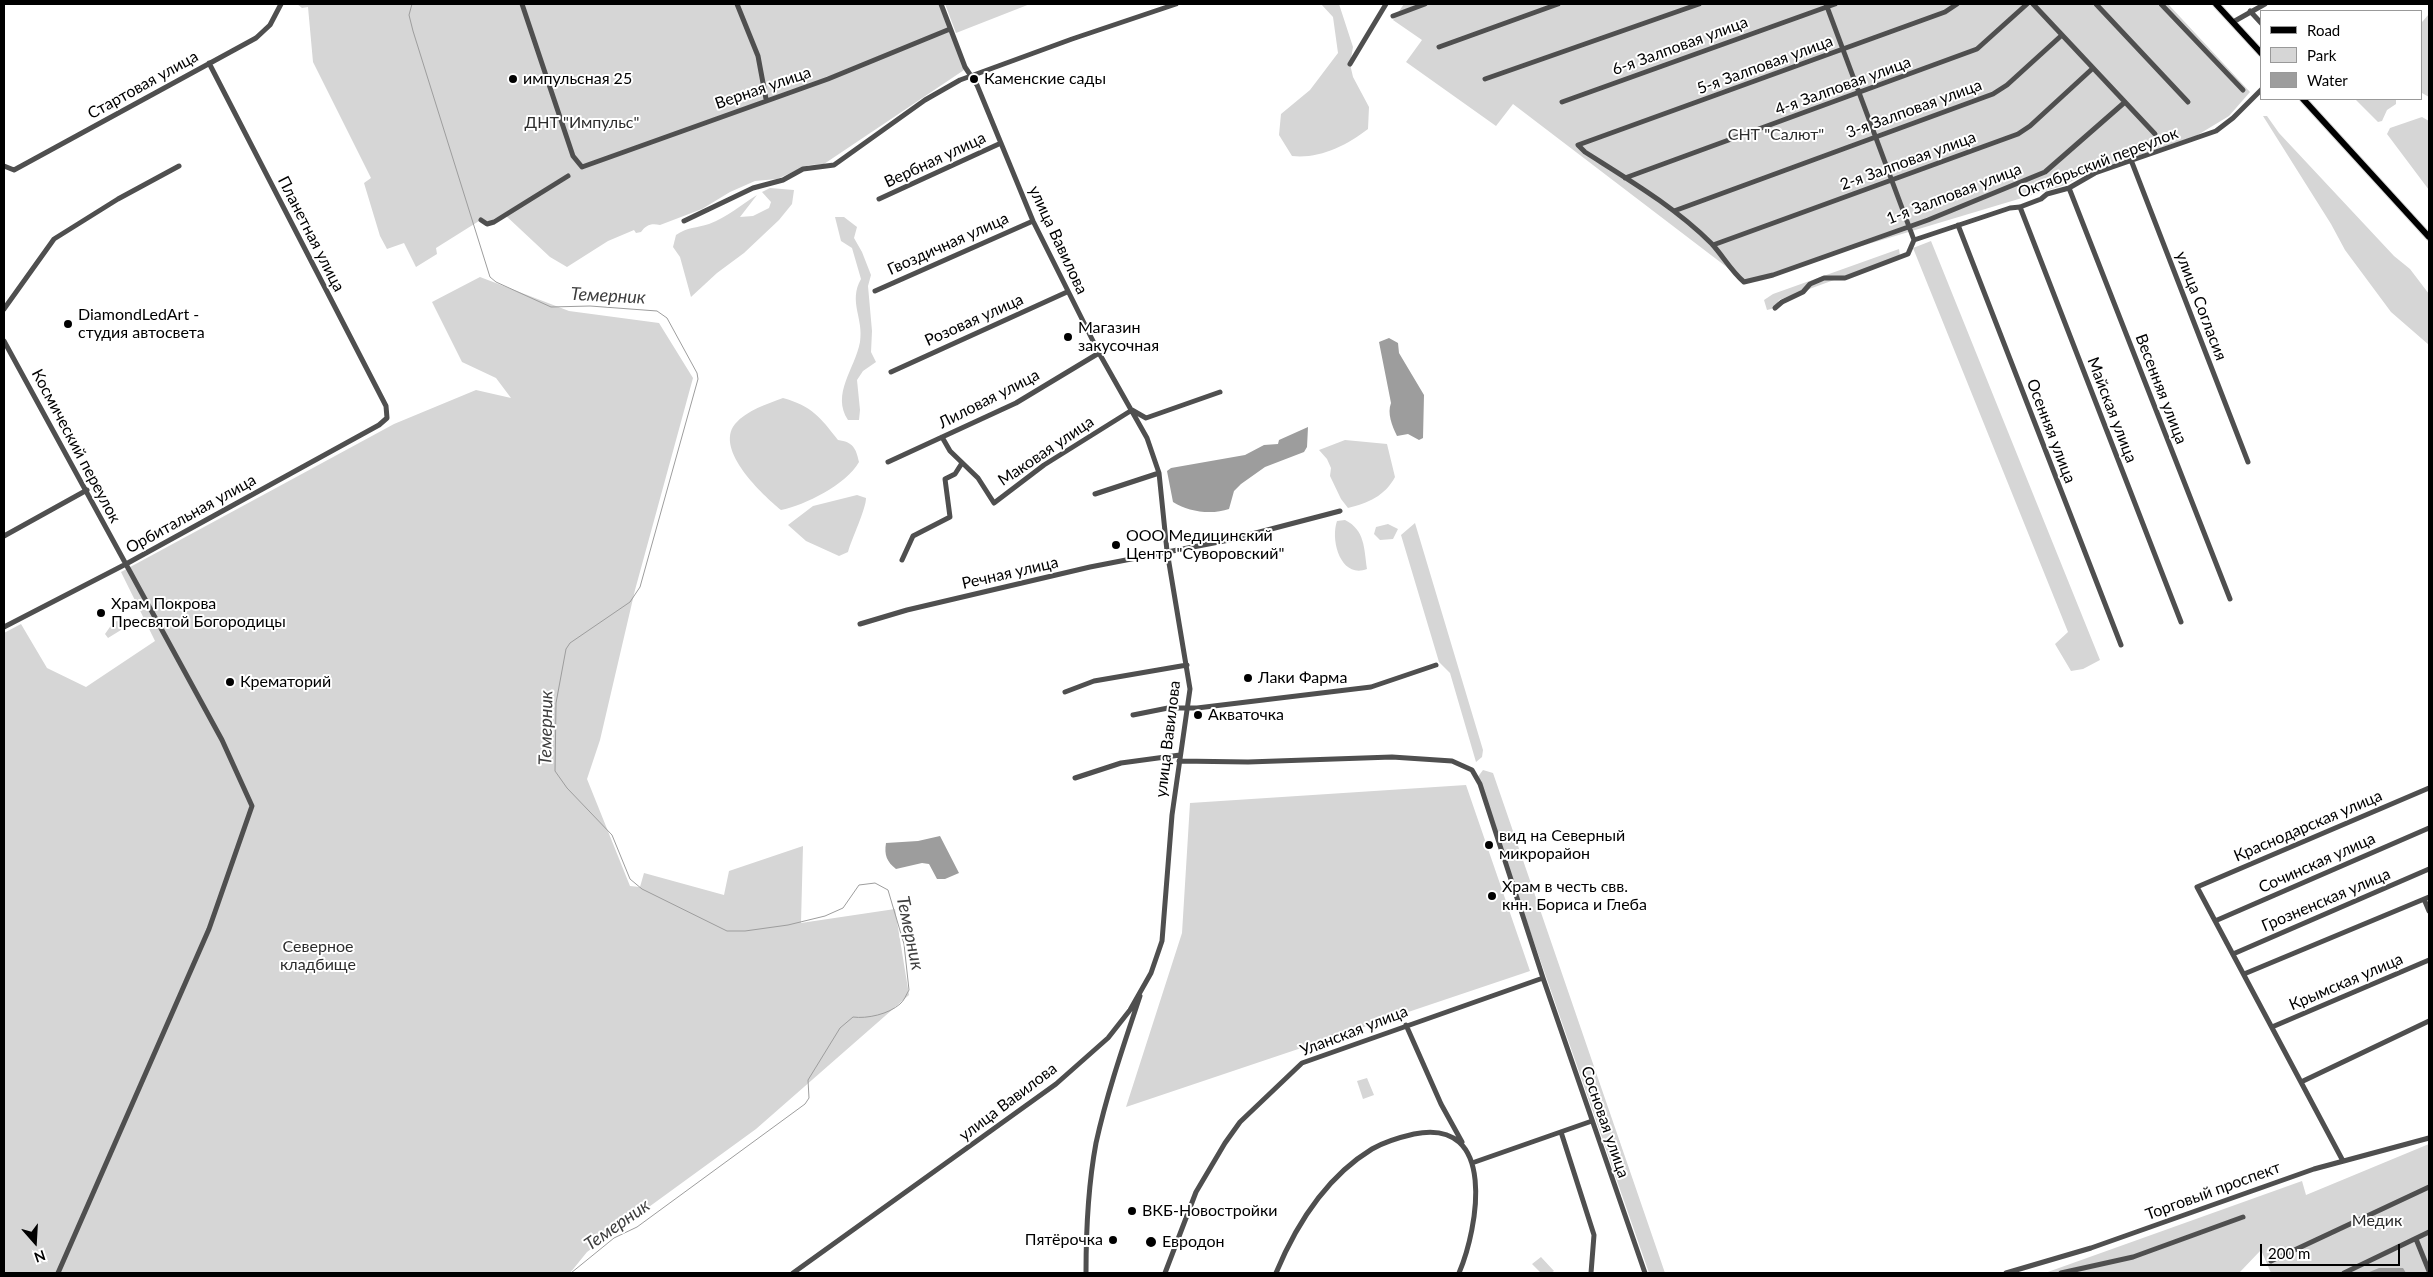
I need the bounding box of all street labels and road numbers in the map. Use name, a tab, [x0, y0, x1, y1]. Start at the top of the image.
street label: 6-я Залповая улица	[1609, 12, 1751, 80]
street label: 5-я Залповая улица	[1694, 31, 1836, 99]
street label: Стартовая улица	[84, 47, 202, 123]
street label: 4-я Залповая улица	[1772, 52, 1914, 120]
street label: Верная улица	[712, 63, 814, 113]
street label: 3-я Залповая улица	[1843, 75, 1985, 143]
street label: Октябрьский переулок	[2015, 124, 2181, 202]
street label: 2-я Залповая улица	[1837, 127, 1979, 195]
street label: Вербная улица	[881, 128, 989, 192]
street label: 1-я Залповая улица	[1884, 159, 2024, 229]
street label: Планетная улица	[274, 173, 348, 295]
street label: улица Вавилова	[1024, 183, 1092, 297]
street label: Гвоздичная улица	[884, 209, 1012, 279]
street label: улица Согласия	[2171, 249, 2231, 363]
street label: Розовая улица	[922, 290, 1026, 350]
street label: Весенняя улица	[2131, 331, 2191, 447]
street label: Майская улица	[2083, 355, 2141, 465]
street label: Лиловая улица	[935, 365, 1043, 433]
street label: Космический переулок	[27, 366, 125, 526]
street label: Осенняя улица	[2022, 376, 2080, 486]
street label: Маковая улица	[995, 412, 1097, 490]
street label: Орбитальная улица	[123, 470, 259, 558]
street label: Речная улица	[960, 553, 1060, 593]
street label: улица Вавилова	[1151, 680, 1185, 798]
street label: Краснодарская улица	[2231, 786, 2385, 866]
street label: Сочинская улица	[2256, 829, 2378, 897]
street label: Грозненская улица	[2259, 864, 2393, 936]
street label: Крымская улица	[2286, 949, 2406, 1015]
street label: Уланская улица	[1297, 1002, 1411, 1060]
street label: улица Вавилова	[955, 1059, 1061, 1145]
street label: Сосновая улица	[1577, 1064, 1633, 1180]
street label: Торговый проспект	[2143, 1158, 2283, 1224]

